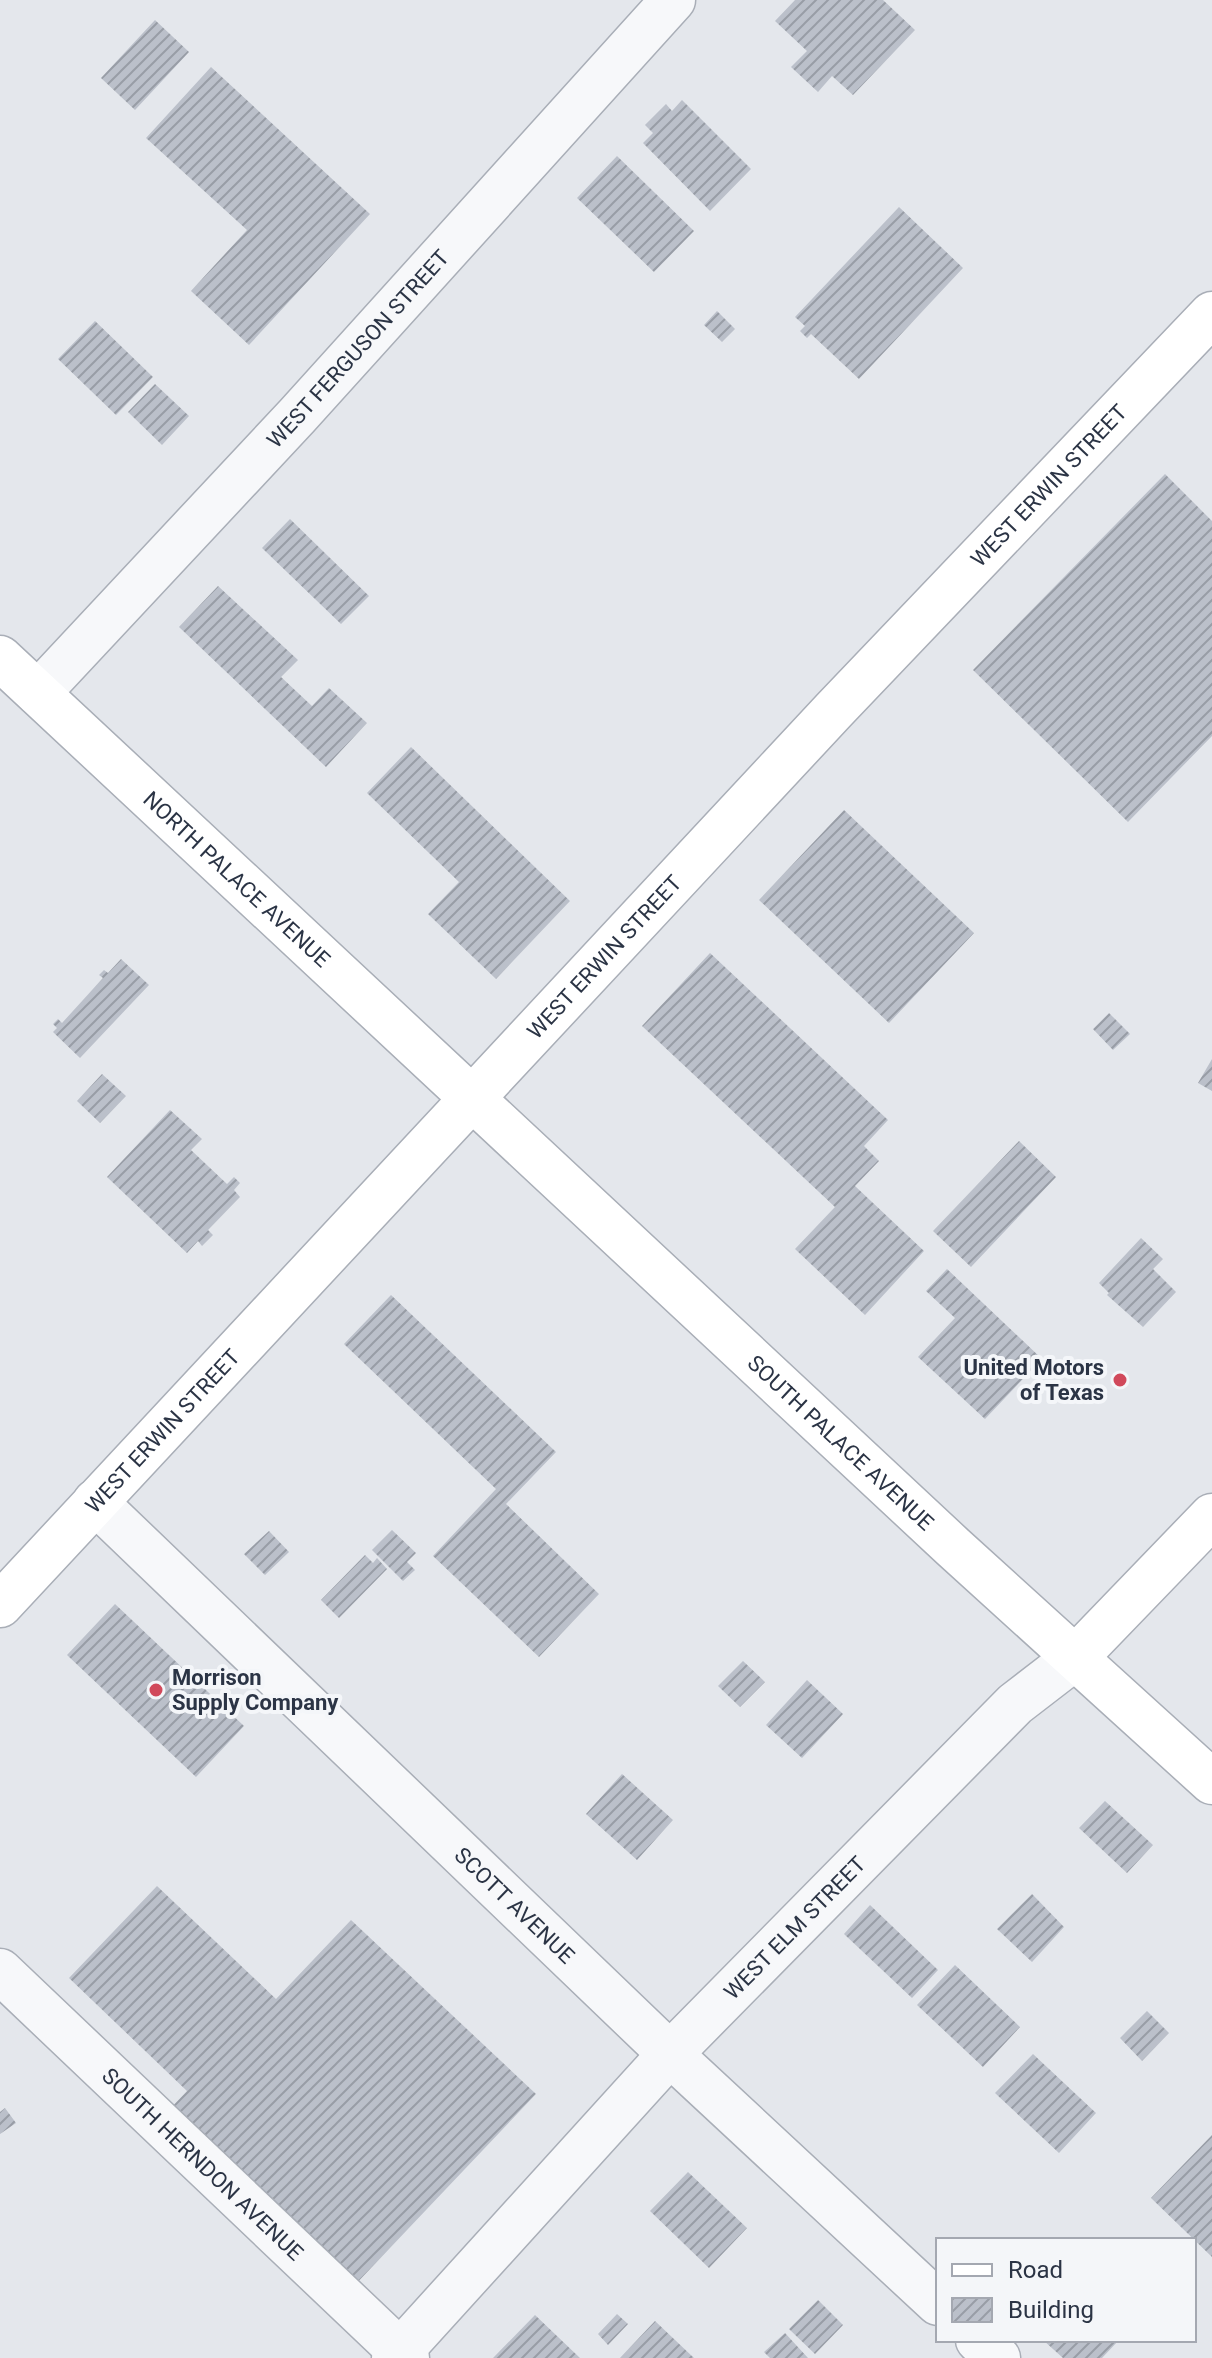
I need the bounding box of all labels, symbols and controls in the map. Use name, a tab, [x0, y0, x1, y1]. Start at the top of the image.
street label: WEST FERGUSON STREET	[262, 245, 454, 453]
street label: WEST ERWIN STREET	[966, 400, 1132, 572]
street label: NORTH PALACE AVENUE	[138, 786, 335, 972]
street label: WEST ERWIN STREET	[522, 870, 687, 1044]
street label: WEST ERWIN STREET	[80, 1344, 245, 1518]
street label: SOUTH PALACE AVENUE	[743, 1350, 939, 1535]
place label: United Motors of Texas	[964, 1355, 1104, 1405]
marker: United Motors of Texas	[1111, 1371, 1129, 1389]
place label: Morrison Supply Company	[172, 1665, 339, 1715]
marker: Morrison Supply Company	[147, 1681, 165, 1699]
street label: SCOTT AVENUE	[450, 1842, 579, 1969]
street label: WEST ELM STREET	[719, 1851, 871, 2005]
street label: SOUTH HERNDON AVENUE	[97, 2063, 308, 2266]
legend	[936, 2238, 1196, 2342]
text: Road	[1008, 2256, 1063, 2284]
text: Building	[1008, 2296, 1094, 2324]

